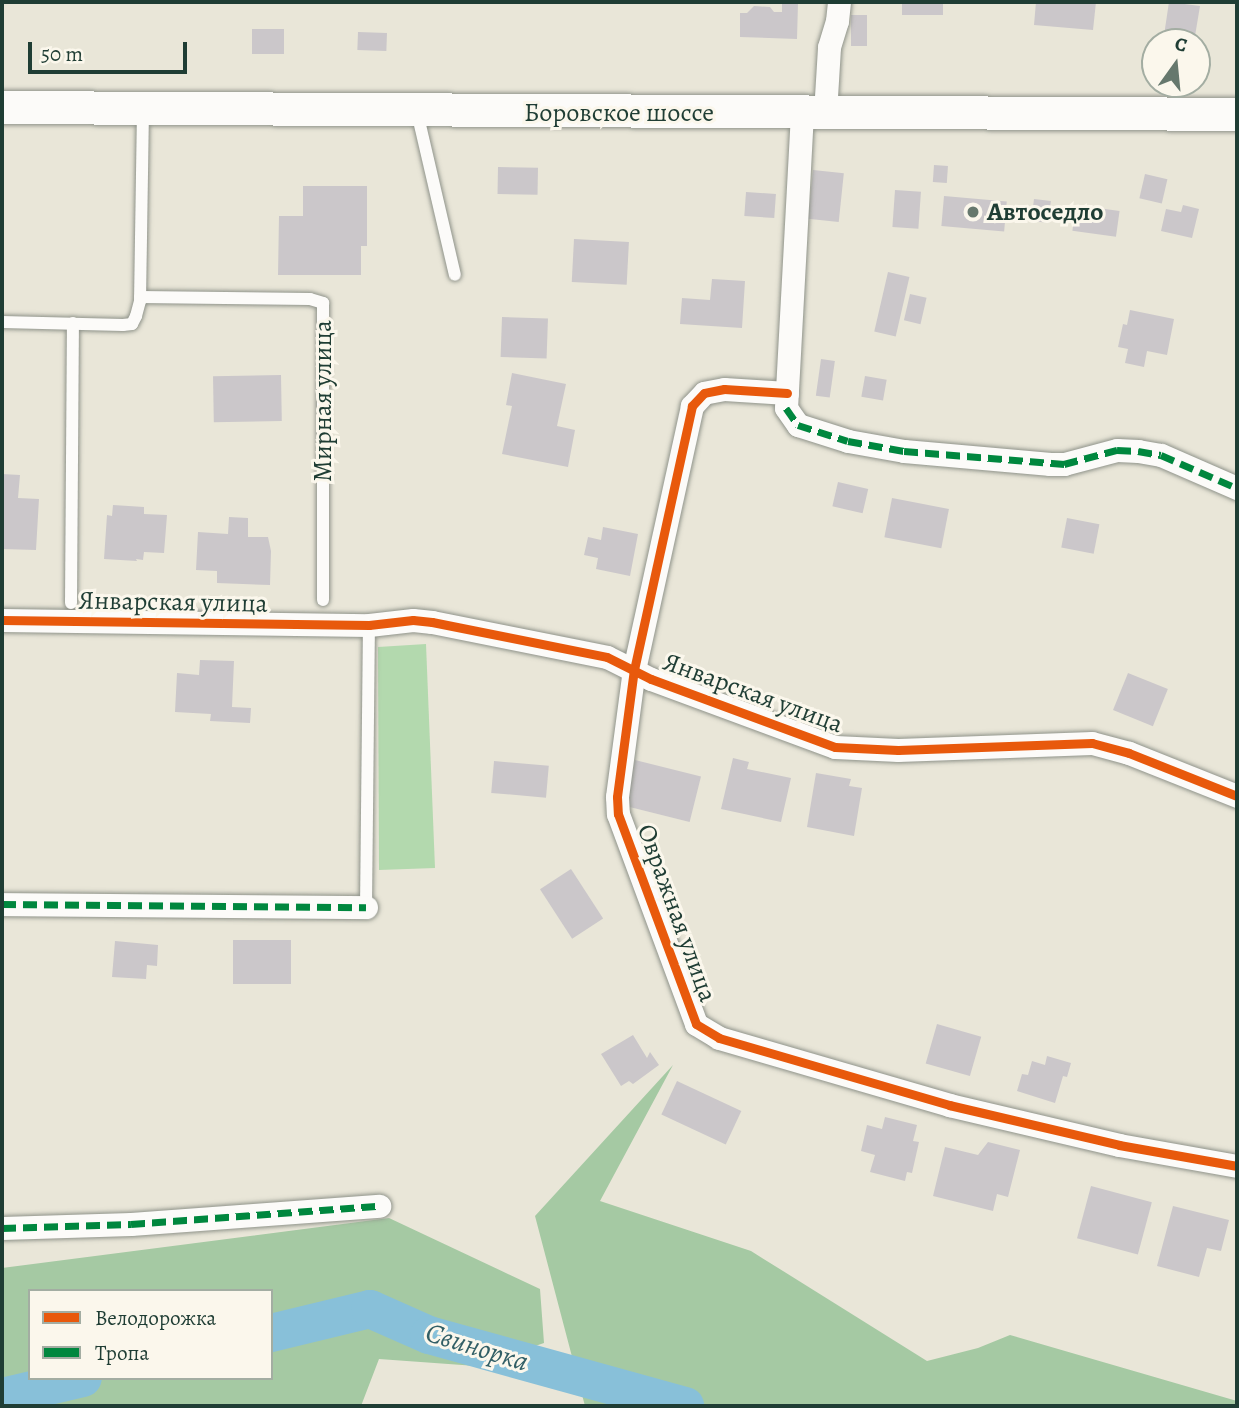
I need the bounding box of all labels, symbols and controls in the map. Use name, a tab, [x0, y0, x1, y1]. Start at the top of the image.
scale bar	[32, 28, 191, 72]
north arrow	[1141, 28, 1211, 98]
text: С	[1172, 31, 1190, 59]
text: 50 m	[41, 40, 83, 68]
street label: Боровское шоссе	[524, 97, 714, 129]
place label: Автоседло	[987, 196, 1103, 228]
marker: Автоседло	[965, 204, 981, 220]
street label: Мирная улица	[307, 320, 339, 482]
street label: Январская улица	[78, 585, 268, 619]
street label: Январская улица	[659, 646, 847, 740]
street label: Овражная улица	[630, 820, 724, 1006]
legend	[28, 1289, 273, 1380]
text: Велодорожка	[95, 1304, 216, 1332]
water label: Свинорка	[422, 1316, 532, 1378]
text: Тропа	[95, 1339, 149, 1367]

